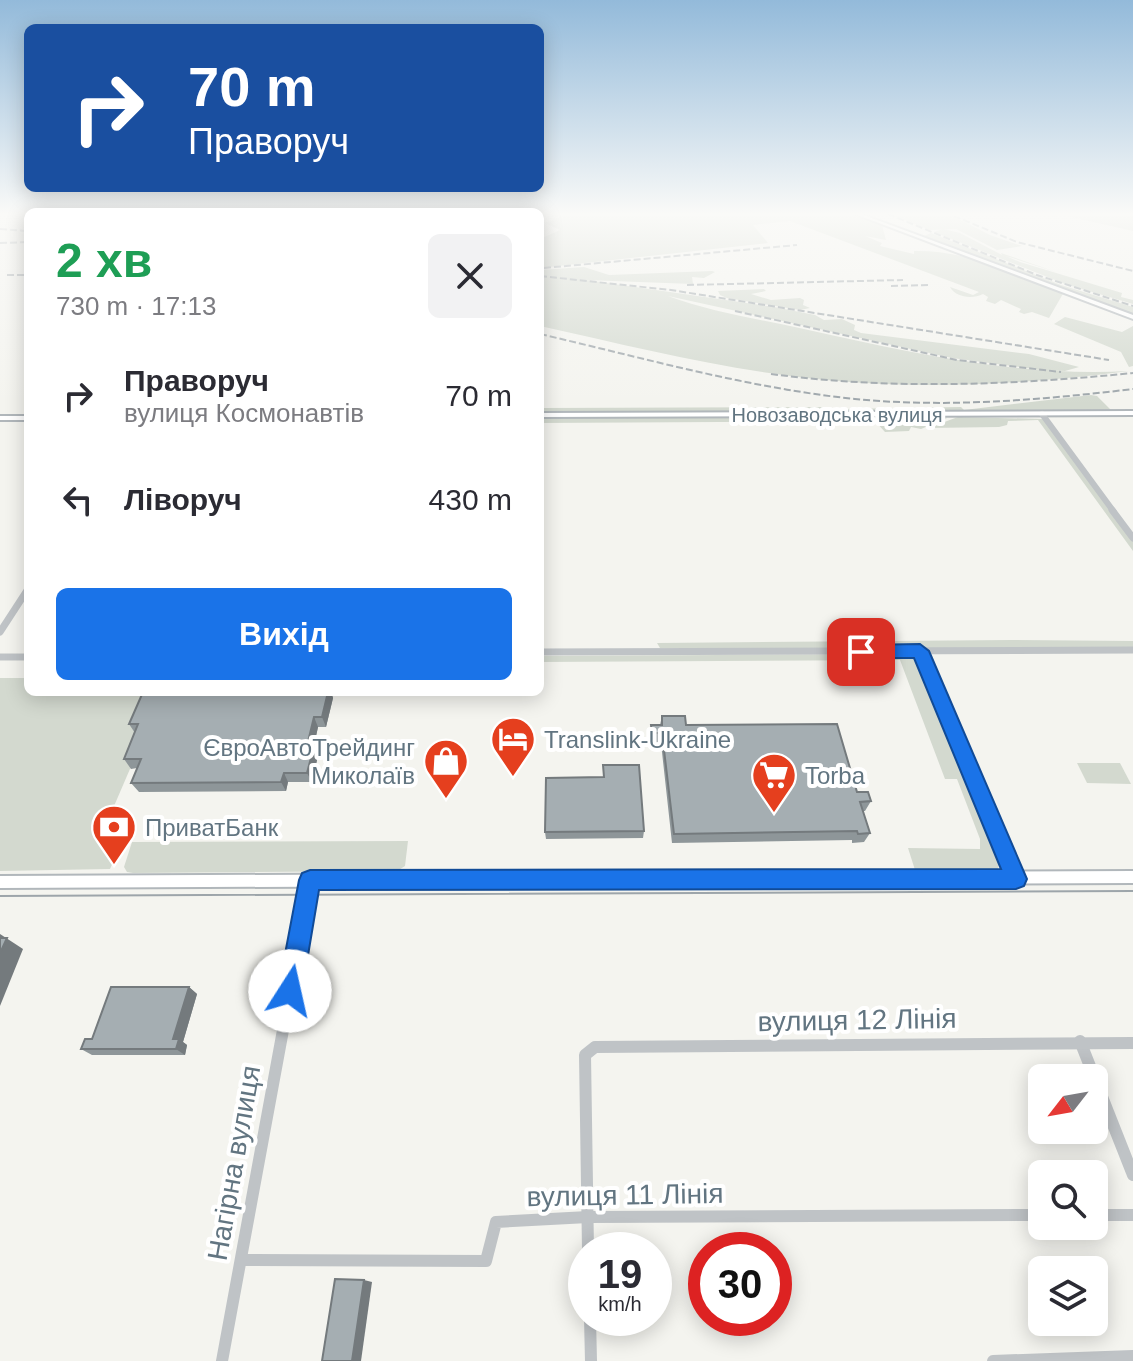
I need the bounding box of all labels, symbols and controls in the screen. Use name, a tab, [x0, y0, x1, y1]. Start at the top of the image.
text: 70 m	[188, 55, 316, 118]
icon: right	[56, 56, 160, 160]
text: Праворуч	[188, 121, 349, 162]
text: 2 хв	[56, 234, 152, 287]
button: close	[428, 234, 512, 318]
text: 730 m · 17:13	[56, 291, 216, 321]
text: Праворуч	[124, 364, 269, 397]
icon: right	[56, 374, 100, 418]
text: 70 m	[445, 379, 512, 412]
text: вулиця Космонавтів	[124, 398, 364, 428]
street label: Новозаводська вулиця	[731, 404, 943, 426]
icon: left	[56, 478, 100, 522]
text: Ліворуч	[124, 483, 242, 516]
text: 430 m	[429, 483, 512, 516]
button: Вихід	[56, 588, 512, 680]
pin	[827, 618, 895, 686]
icon: arrive	[839, 630, 883, 674]
hotel icon: Translink-Ukraine	[489, 715, 537, 778]
place label: Translink-Ukraine	[544, 726, 731, 753]
place label: ЄвроАвтоТрейдинг Миколаїв	[203, 734, 415, 789]
shop icon: ЄвроАвтоТрейдинг Миколаїв	[422, 737, 470, 800]
supermarket icon: Torba	[750, 751, 798, 814]
place label: Torba	[805, 762, 866, 789]
bank icon: ПриватБанк	[90, 803, 138, 866]
place label: ПриватБанк	[145, 814, 279, 841]
position arrow	[248, 949, 332, 1033]
street label: вулиця 12 Лінія	[757, 1003, 957, 1037]
street label: Нагірна вулиця	[202, 1063, 266, 1263]
north arrow	[1028, 1064, 1108, 1144]
map controls	[1028, 1064, 1108, 1336]
button: search	[1028, 1160, 1108, 1240]
street label: вулиця 11 Лінія	[526, 1178, 724, 1212]
speed limit sign: 30	[688, 1232, 792, 1336]
text: 19	[598, 1252, 642, 1296]
button: layers	[1028, 1256, 1108, 1336]
text: km/h	[598, 1293, 642, 1315]

